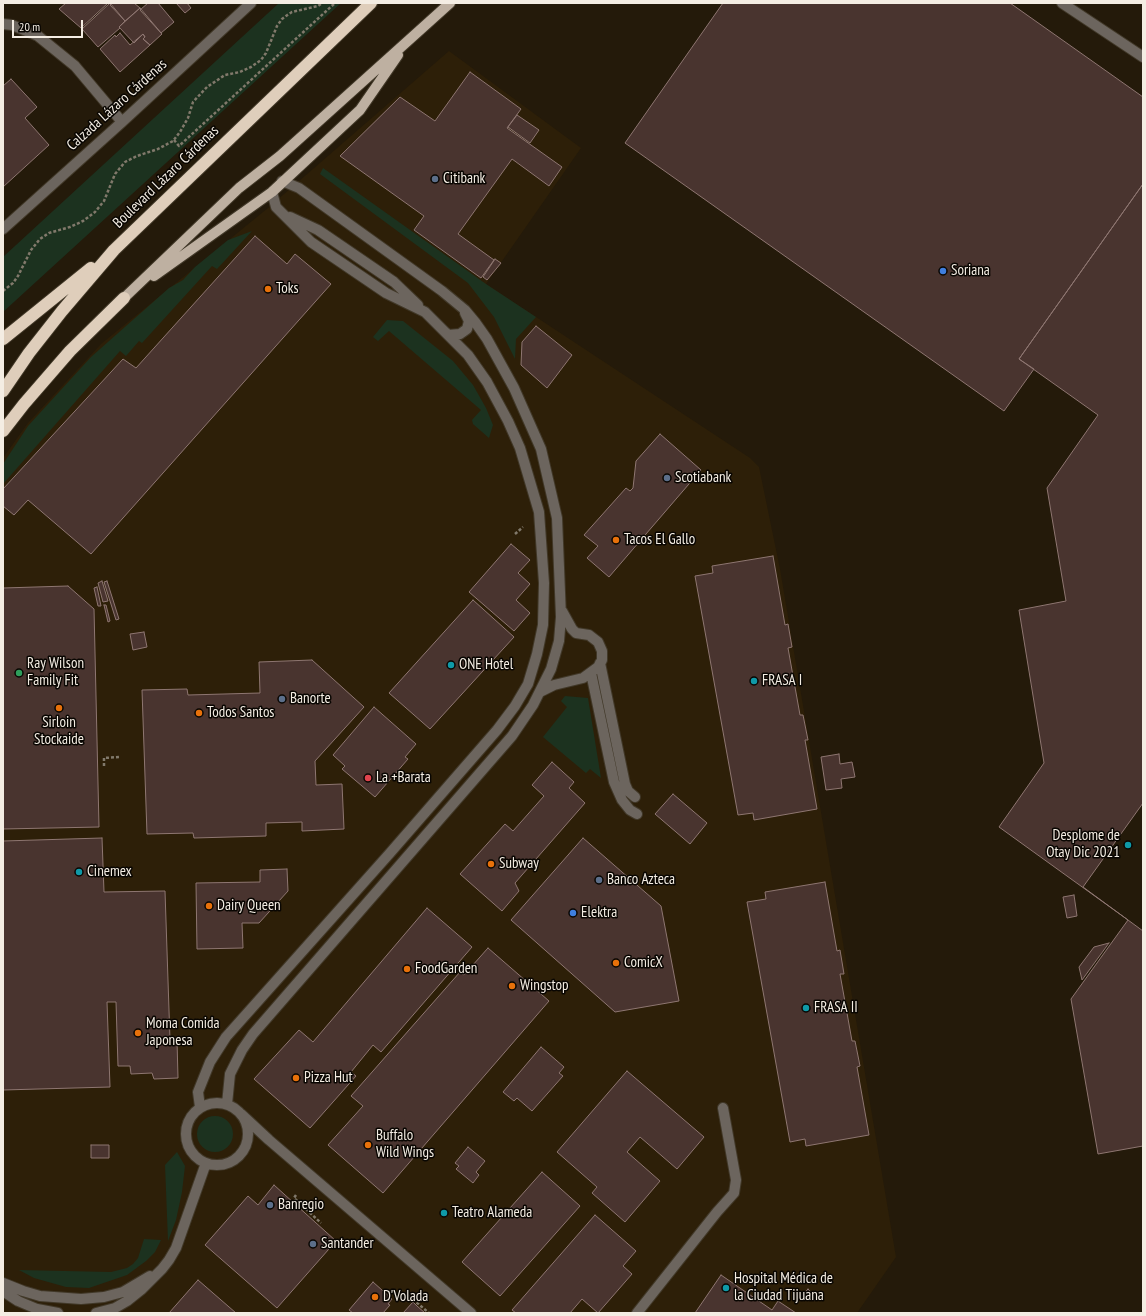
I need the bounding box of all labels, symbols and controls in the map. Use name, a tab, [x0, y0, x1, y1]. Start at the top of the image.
scale bar	[14, 12, 85, 38]
text: 20 m	[19, 19, 40, 34]
street label: Calzada Lázaro Cárdenas	[63, 55, 171, 155]
street label: Boulevard Lázaro Cárdenas	[109, 122, 223, 232]
place label: Citibank	[443, 170, 485, 188]
marker: Citibank	[430, 174, 440, 184]
place label: Soriana	[951, 262, 990, 280]
marker: Soriana	[938, 266, 948, 276]
place label: Toks	[276, 280, 299, 298]
marker: Toks	[263, 284, 273, 294]
place label: Scotiabank	[675, 469, 731, 487]
marker: Scotiabank	[662, 473, 672, 483]
place label: Tacos El Gallo	[624, 531, 695, 549]
marker: Tacos El Gallo	[611, 535, 621, 545]
place label: Ray Wilson Family Fit	[27, 655, 84, 690]
place label: ONE Hotel	[459, 656, 513, 674]
marker: ONE Hotel	[446, 660, 456, 670]
marker: Ray Wilson Family Fit	[14, 668, 24, 678]
place label: FRASA I	[762, 672, 802, 690]
marker: FRASA I	[749, 676, 759, 686]
place label: Banorte	[290, 690, 331, 708]
marker: Banorte	[277, 694, 287, 704]
marker: Sirloin Stockaide	[54, 703, 64, 713]
place label: Todos Santos	[207, 704, 274, 722]
marker: Todos Santos	[194, 708, 204, 718]
place label: Sirloin Stockaide	[34, 714, 84, 749]
place label: La +Barata	[376, 769, 431, 787]
marker: La +Barata	[363, 773, 373, 783]
place label: Desplome de Otay Dic 2021	[1046, 827, 1120, 862]
marker: Desplome de Otay Dic 2021	[1123, 840, 1133, 850]
place label: Subway	[499, 855, 539, 873]
marker: Subway	[486, 859, 496, 869]
place label: Cinemex	[87, 863, 132, 881]
marker: Cinemex	[74, 867, 84, 877]
place label: Banco Azteca	[607, 871, 675, 889]
marker: Banco Azteca	[594, 875, 604, 885]
place label: Dairy Queen	[217, 897, 281, 915]
marker: Dairy Queen	[204, 901, 214, 911]
place label: Elektra	[581, 904, 617, 922]
marker: Elektra	[568, 908, 578, 918]
place label: ComicX	[624, 954, 663, 972]
marker: ComicX	[611, 958, 621, 968]
place label: FoodGarden	[415, 960, 477, 978]
marker: FoodGarden	[402, 964, 412, 974]
place label: Wingstop	[520, 977, 568, 995]
marker: Wingstop	[507, 981, 517, 991]
place label: FRASA II	[814, 999, 858, 1017]
marker: FRASA II	[801, 1003, 811, 1013]
place label: Moma Comida Japonesa	[146, 1015, 219, 1050]
marker: Moma Comida Japonesa	[133, 1028, 143, 1038]
place label: Pizza Hut	[304, 1069, 353, 1087]
marker: Pizza Hut	[291, 1073, 301, 1083]
place label: Buffalo Wild Wings	[376, 1127, 434, 1162]
marker: Buffalo Wild Wings	[363, 1140, 373, 1150]
place label: Banregio	[278, 1196, 324, 1214]
marker: Banregio	[265, 1200, 275, 1210]
place label: Teatro Alameda	[452, 1204, 532, 1222]
marker: Teatro Alameda	[439, 1208, 449, 1218]
place label: Santander	[321, 1235, 374, 1253]
marker: Santander	[308, 1239, 318, 1249]
place label: Hospital Médica de la Ciudad Tijuana	[734, 1270, 833, 1305]
marker: Hospital Médica de la Ciudad Tijuana	[721, 1283, 731, 1293]
place label: D'Volada	[383, 1288, 428, 1306]
marker: D'Volada	[370, 1292, 380, 1302]

